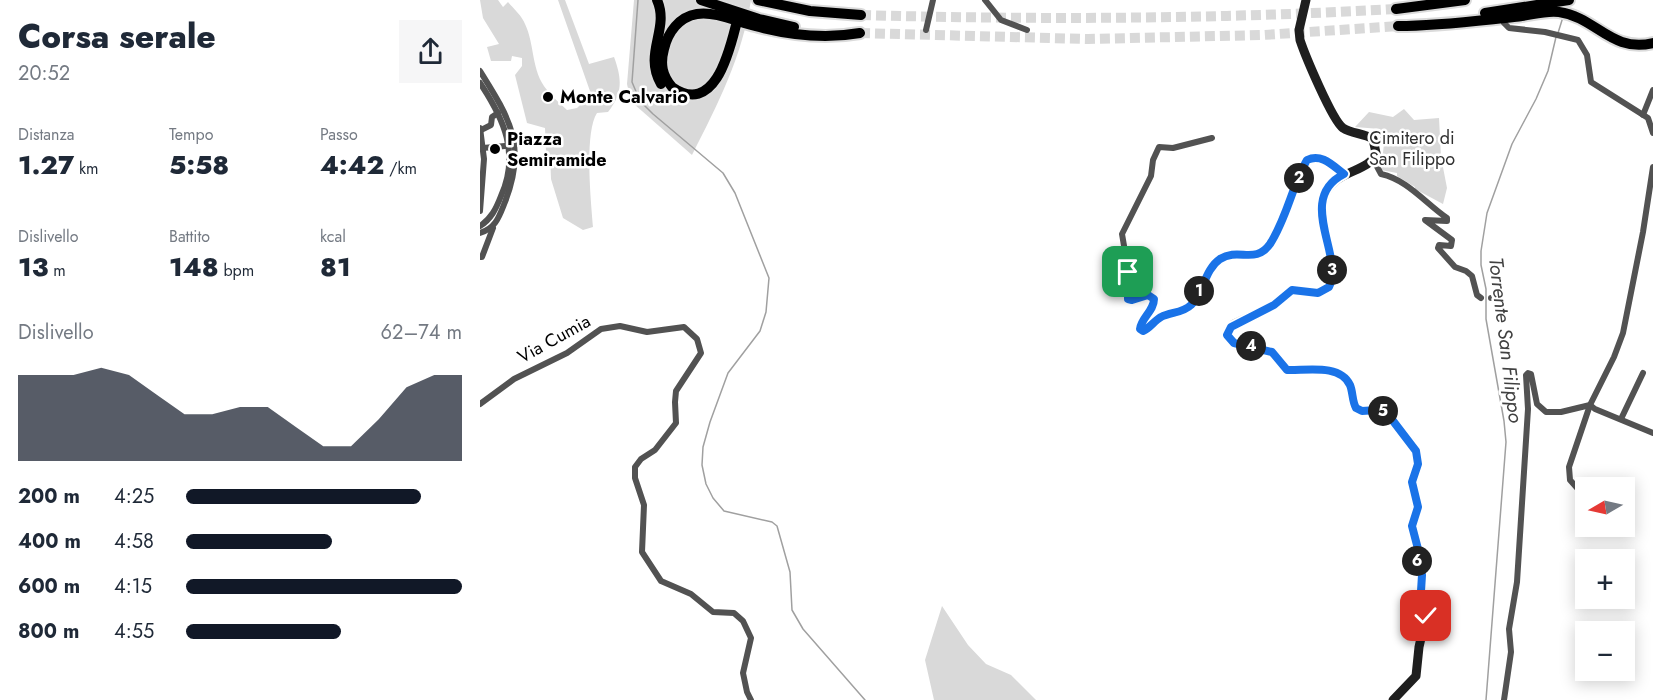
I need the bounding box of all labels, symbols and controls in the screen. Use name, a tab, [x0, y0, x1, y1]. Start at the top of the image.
text: Corsa serale	[18, 13, 216, 60]
button: share	[399, 20, 462, 83]
text: 20:52	[18, 59, 70, 88]
place label: Monte Calvario	[560, 84, 688, 110]
marker: Monte Calvario	[541, 90, 555, 104]
text: Distanza	[18, 123, 74, 146]
text: Tempo	[169, 123, 213, 146]
text: Passo	[320, 123, 358, 146]
park label: Cimitero di San Filippo	[1369, 125, 1455, 172]
place label: Piazza Semiramide	[507, 126, 607, 173]
marker: Piazza Semiramide	[488, 142, 502, 156]
text: 1.27	[18, 146, 74, 184]
text: 5:58	[169, 146, 229, 184]
text: 4:42	[320, 146, 384, 184]
text: km	[74, 157, 99, 180]
text: /km	[384, 157, 417, 180]
pin: 2	[1284, 163, 1314, 193]
text: 2	[1294, 166, 1304, 189]
text: Dislivello	[18, 225, 78, 248]
text: Battito	[169, 225, 210, 248]
text: kcal	[320, 225, 346, 248]
pin	[1102, 246, 1153, 297]
text: 13	[18, 248, 48, 286]
text: 148	[169, 248, 219, 286]
text: 81	[320, 248, 351, 286]
icon: arrive	[1111, 255, 1144, 288]
pin: 3	[1317, 255, 1347, 285]
water label: Torrente San Filippo	[1481, 256, 1530, 425]
text: 3	[1327, 258, 1337, 281]
text: m	[48, 259, 66, 282]
text: bpm	[219, 259, 254, 282]
pin: 1	[1184, 276, 1214, 306]
text: 1	[1195, 279, 1203, 302]
street label: Via Cumia	[513, 308, 595, 370]
text: Dislivello	[18, 318, 94, 347]
text: 62–74 m	[381, 318, 462, 347]
pin: 4	[1236, 331, 1266, 361]
text: 4	[1245, 334, 1257, 357]
pin: 5	[1368, 396, 1398, 426]
text: 5	[1378, 399, 1388, 422]
north arrow	[1575, 477, 1635, 537]
map controls	[1575, 477, 1635, 681]
text: 200 m	[18, 482, 80, 511]
text: 4:25	[114, 482, 154, 511]
text: 400 m	[18, 527, 81, 556]
text: 4:58	[114, 527, 154, 556]
pin: 6	[1402, 546, 1432, 576]
text: 6	[1412, 549, 1422, 572]
button: +	[1575, 549, 1635, 609]
text: 600 m	[18, 572, 80, 601]
text: 4:15	[114, 572, 152, 601]
pin	[1400, 590, 1451, 641]
icon: check	[1409, 599, 1442, 632]
text: 800 m	[18, 617, 79, 646]
text: 4:55	[114, 617, 154, 646]
button: −	[1575, 621, 1635, 681]

